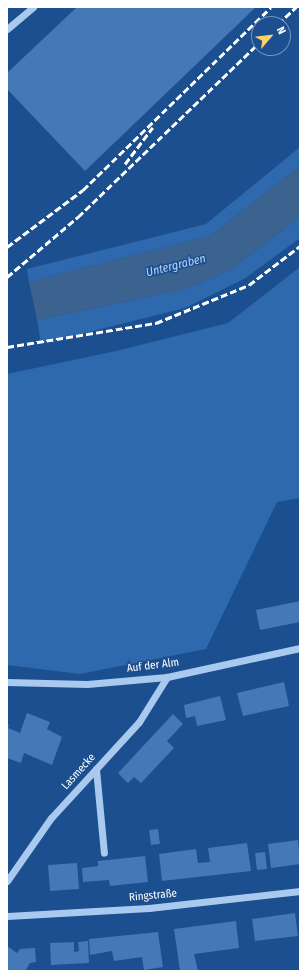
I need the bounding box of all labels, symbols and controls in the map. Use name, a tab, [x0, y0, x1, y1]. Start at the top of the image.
north arrow	[251, 16, 291, 56]
text: N	[274, 25, 288, 37]
water label: Untergraben	[145, 252, 207, 280]
street label: Auf der Alm	[126, 656, 180, 676]
street label: Lasmecke	[59, 751, 99, 793]
street label: Ringstraße	[128, 887, 178, 905]

